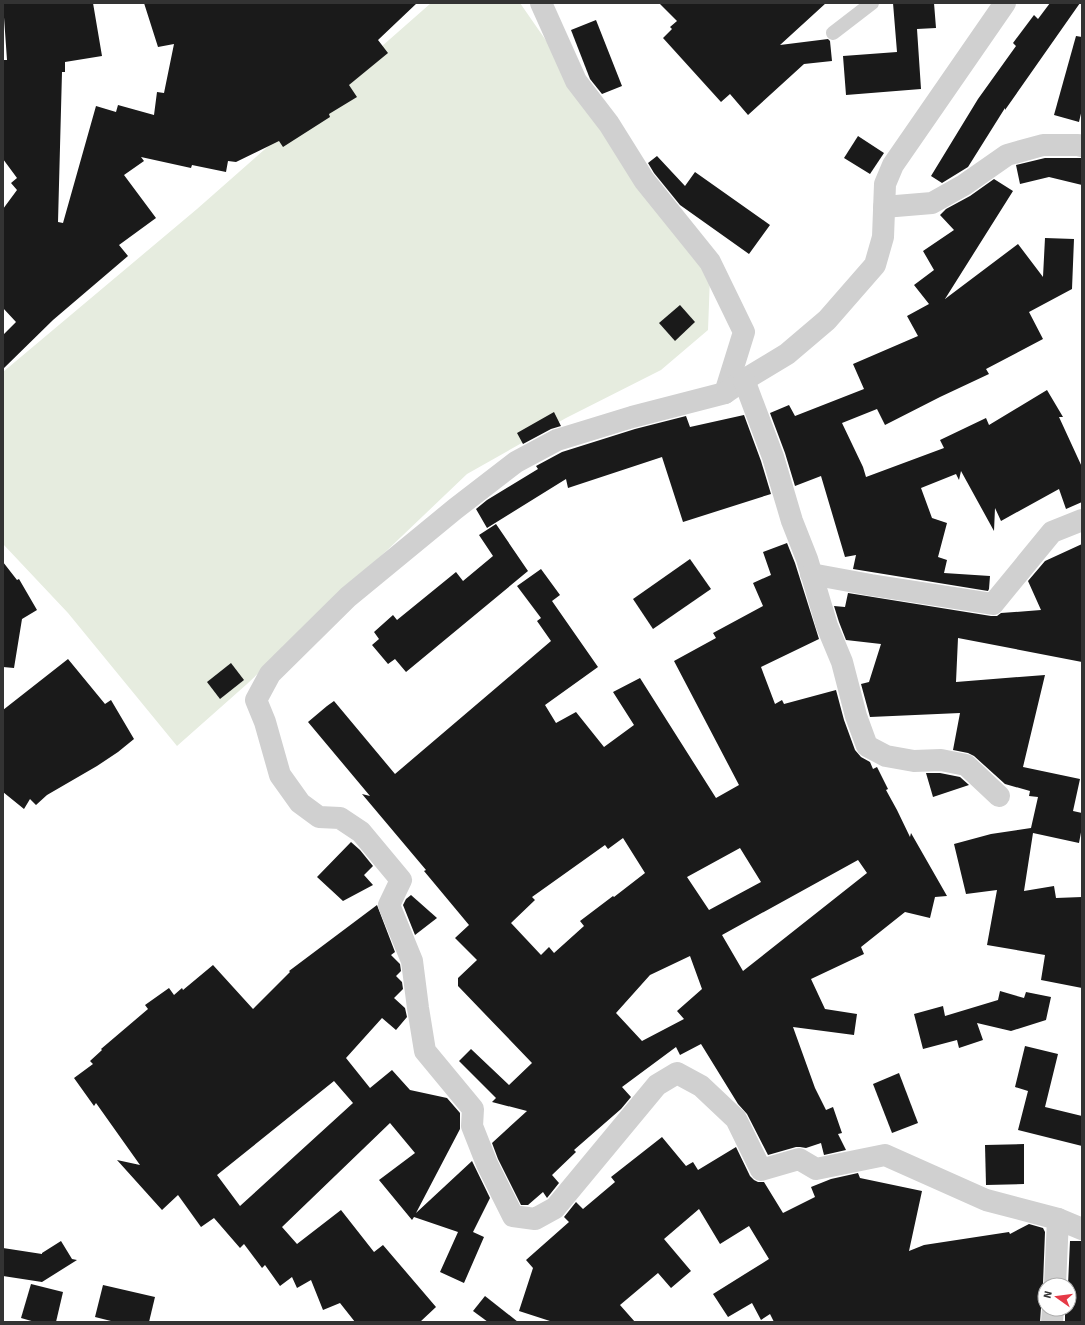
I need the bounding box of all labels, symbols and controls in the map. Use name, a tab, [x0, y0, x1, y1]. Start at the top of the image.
north arrow	[1037, 1277, 1077, 1317]
text: N	[1040, 1289, 1056, 1300]

